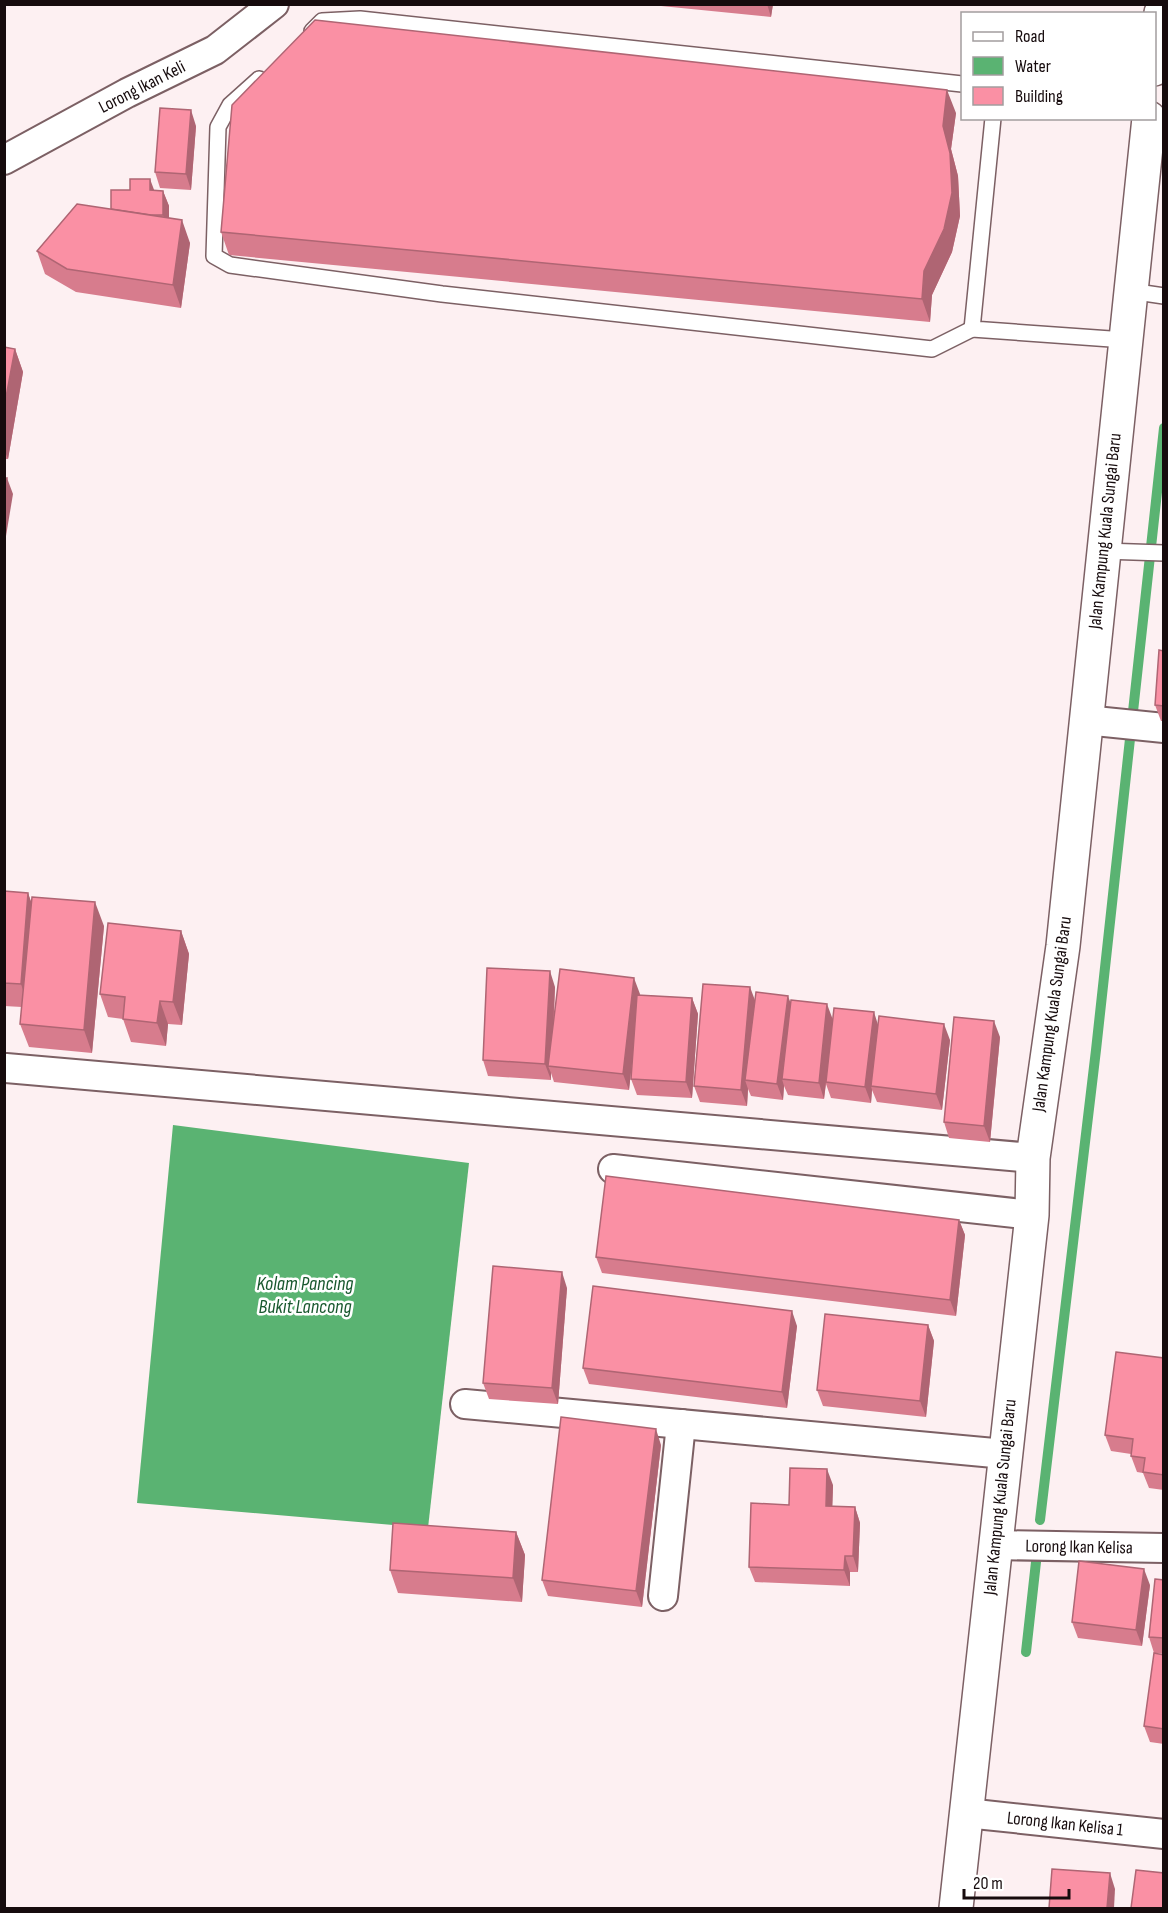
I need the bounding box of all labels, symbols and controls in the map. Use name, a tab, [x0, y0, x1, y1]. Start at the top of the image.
legend	[961, 12, 1156, 120]
text: Road	[1015, 26, 1045, 47]
street label: Lorong Ikan Keli	[95, 56, 189, 118]
text: Water	[1015, 56, 1051, 77]
text: Building	[1015, 86, 1063, 107]
street label: Jalan Kampung Kuala Sungai Baru	[1084, 432, 1126, 631]
street label: Jalan Kampung Kuala Sungai Baru	[1028, 915, 1076, 1114]
water label: Kolam Pancing Bukit Lancong	[257, 1272, 353, 1319]
street label: Jalan Kampung Kuala Sungai Baru	[979, 1398, 1021, 1597]
street label: Lorong Ikan Kelisa	[1025, 1536, 1133, 1558]
street label: Lorong Ikan Kelisa 1	[1006, 1807, 1125, 1841]
scale bar	[964, 1862, 1069, 1900]
text: 20 m	[973, 1873, 1003, 1894]

